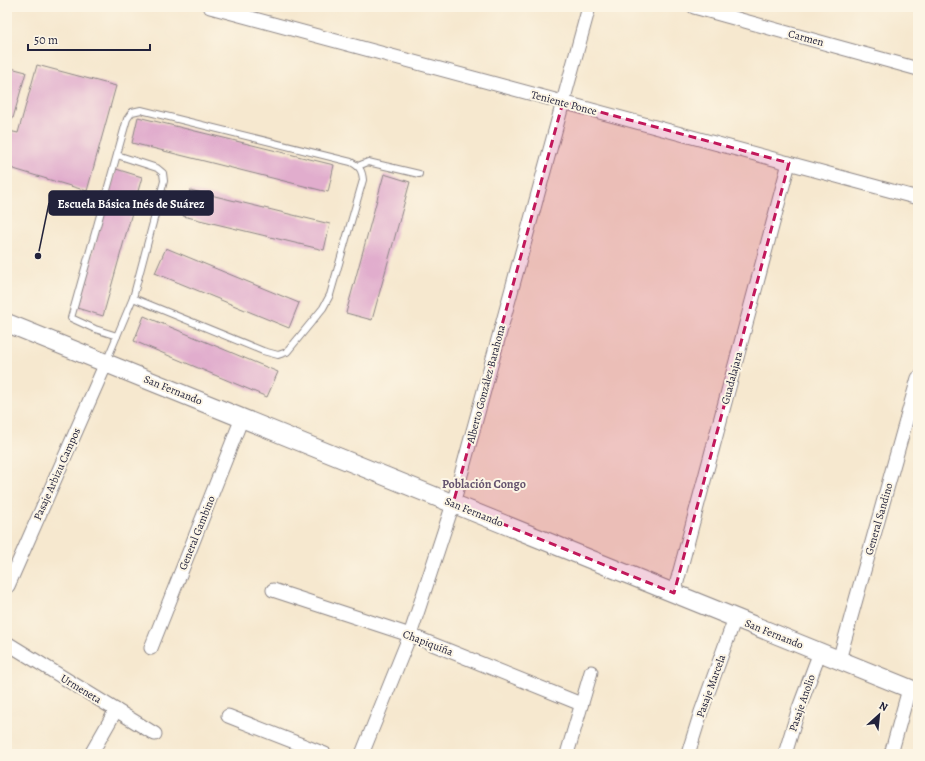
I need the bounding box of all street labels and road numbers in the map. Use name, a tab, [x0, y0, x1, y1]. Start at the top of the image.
street label: Carmen	[787, 26, 825, 50]
street label: Teniente Ponce	[529, 87, 599, 119]
street label: Alberto González Barahona	[463, 322, 509, 446]
street label: Guadalajara	[718, 349, 746, 406]
street label: San Fernando	[142, 371, 205, 409]
street label: Pasaje Arbizu Campos	[30, 425, 84, 523]
street label: General Sandino	[862, 481, 897, 557]
street label: General Gambino	[175, 493, 219, 572]
street label: San Fernando	[443, 493, 506, 531]
street label: San Fernando	[743, 615, 806, 653]
street label: Chapiquiña	[401, 627, 456, 660]
street label: Pasaje Marcela	[693, 652, 730, 720]
street label: Urmeneta	[58, 671, 105, 708]
street label: Pasaje Anolio	[785, 672, 819, 734]

